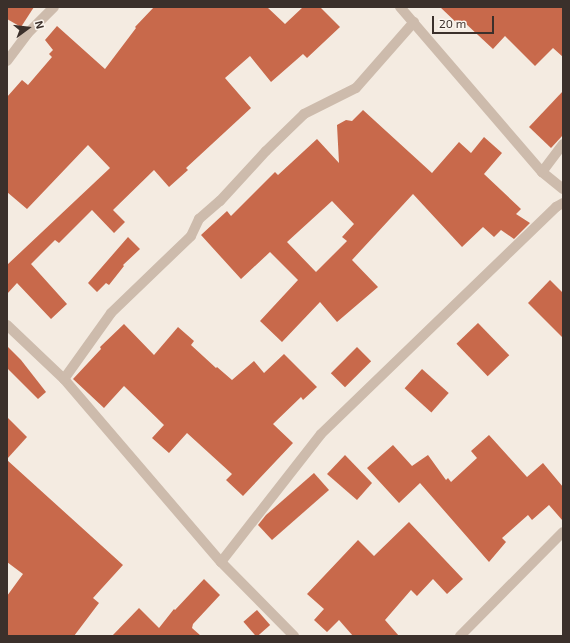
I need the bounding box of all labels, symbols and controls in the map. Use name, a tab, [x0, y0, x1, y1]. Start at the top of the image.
north arrow	[8, 8, 48, 48]
scale bar	[434, 8, 496, 34]
text: 20 m	[439, 16, 466, 30]
text: N	[33, 19, 47, 30]

